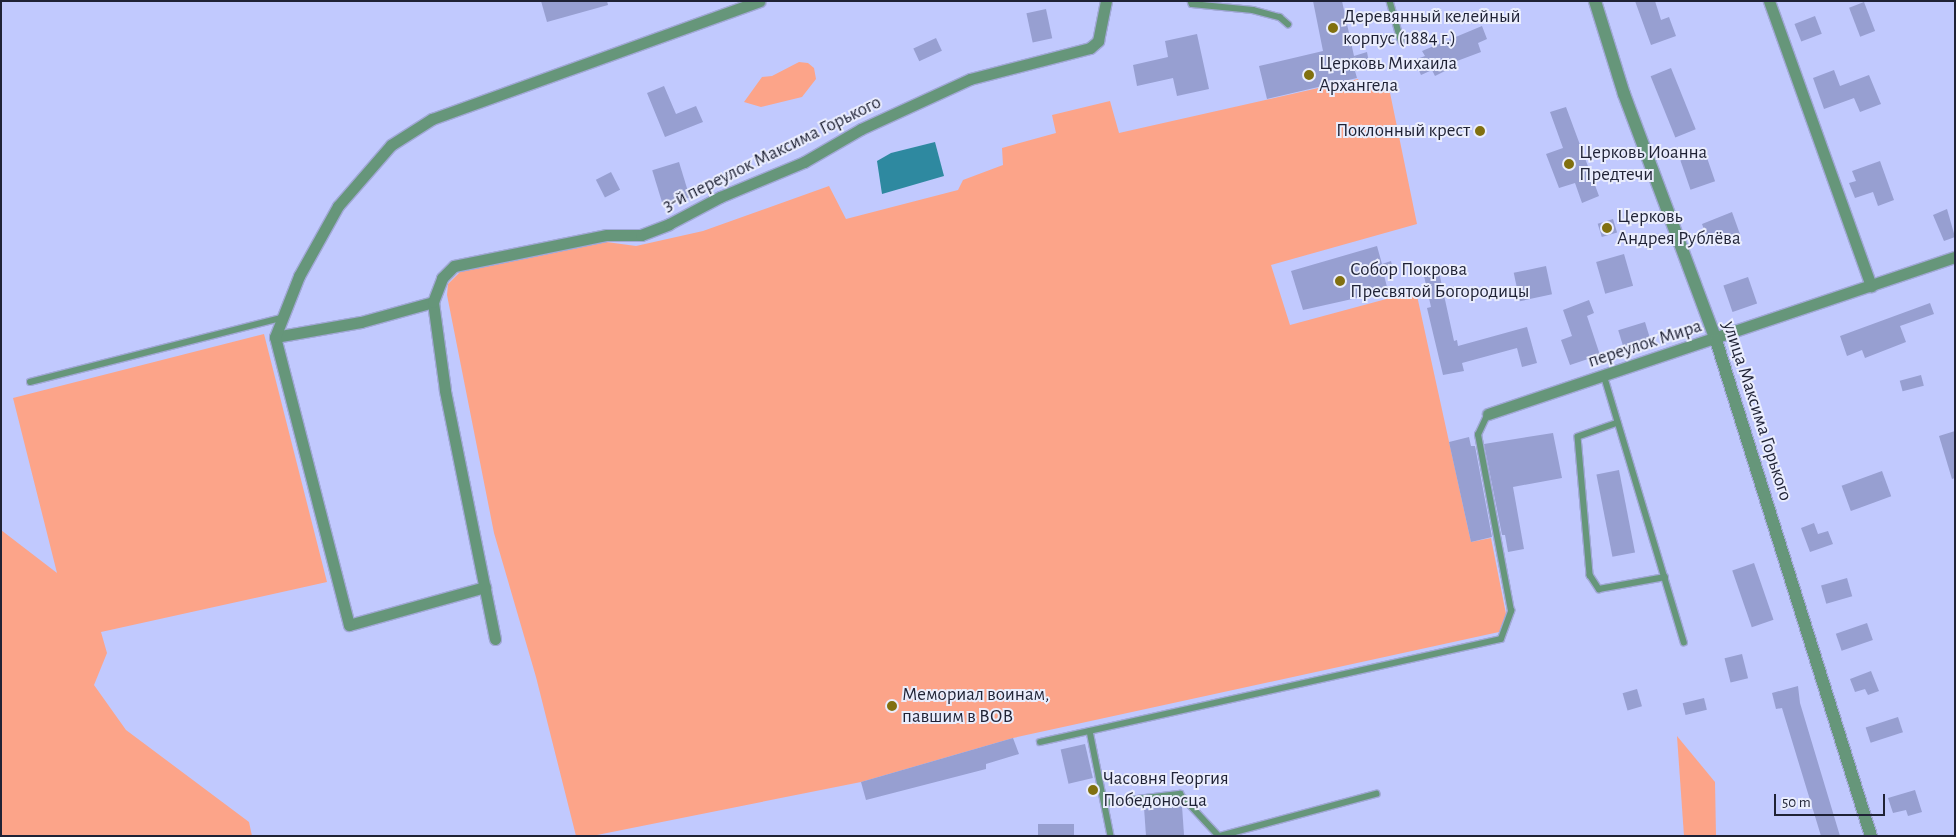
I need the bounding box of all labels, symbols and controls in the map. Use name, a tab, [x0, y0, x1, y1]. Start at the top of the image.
place label: Деревянный келейный корпус (1884 г.)	[1343, 6, 1521, 50]
marker: Деревянный келейный корпус (1884 г.)	[1327, 22, 1339, 34]
place label: Церковь Михаила Архангела	[1319, 53, 1457, 97]
marker: Церковь Михаила Архангела	[1303, 69, 1315, 81]
street label: 3-й переулок Максима Горького	[659, 91, 885, 217]
place label: Поклонный крест	[1336, 120, 1470, 142]
marker: Поклонный крест	[1474, 125, 1486, 137]
place label: Церковь Иоанна Предтечи	[1579, 142, 1707, 186]
marker: Церковь Иоанна Предтечи	[1563, 158, 1575, 170]
place label: Церковь Андрея Рублёва	[1617, 206, 1741, 250]
marker: Церковь Андрея Рублёва	[1601, 222, 1613, 234]
place label: Собор Покрова Пресвятой Богородицы	[1350, 259, 1530, 303]
marker: Собор Покрова Пресвятой Богородицы	[1334, 275, 1346, 287]
street label: переулок Мира	[1585, 315, 1705, 373]
street label: улица Максима Горького	[1717, 318, 1797, 504]
place label: Мемориал воинам, павшим в ВОВ	[902, 684, 1049, 728]
marker: Мемориал воинам, павшим в ВОВ	[886, 700, 898, 712]
place label: Часовня Георгия Победоносца	[1103, 768, 1229, 812]
marker: Часовня Георгия Победоносца	[1087, 784, 1099, 796]
scale bar	[1776, 784, 1887, 816]
text: 50 m	[1782, 795, 1811, 810]

